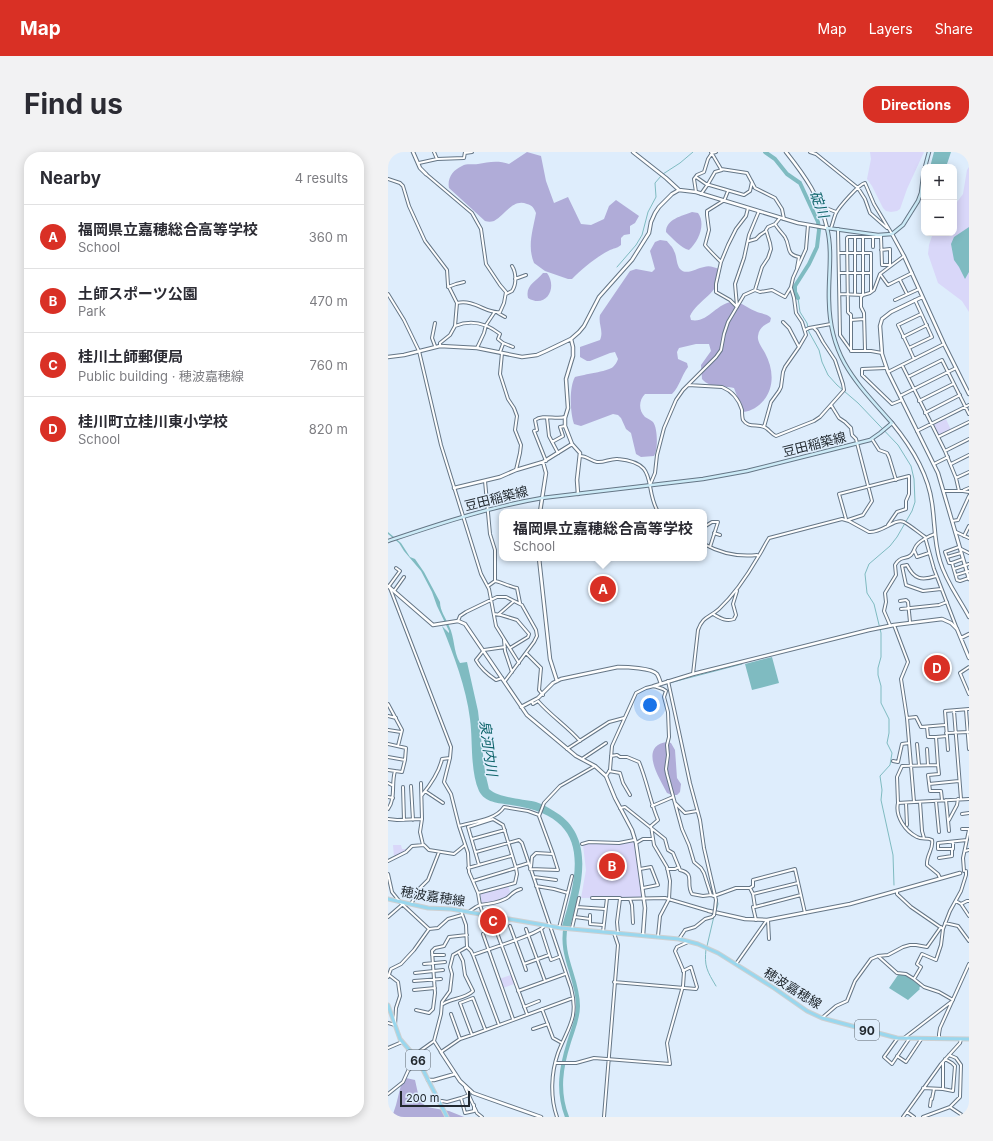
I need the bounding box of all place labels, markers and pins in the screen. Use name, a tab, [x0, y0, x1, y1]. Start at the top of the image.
pin: A	[590, 574, 616, 604]
pin: D	[924, 653, 950, 683]
pin: B	[599, 851, 625, 881]
pin: C	[480, 906, 506, 936]

